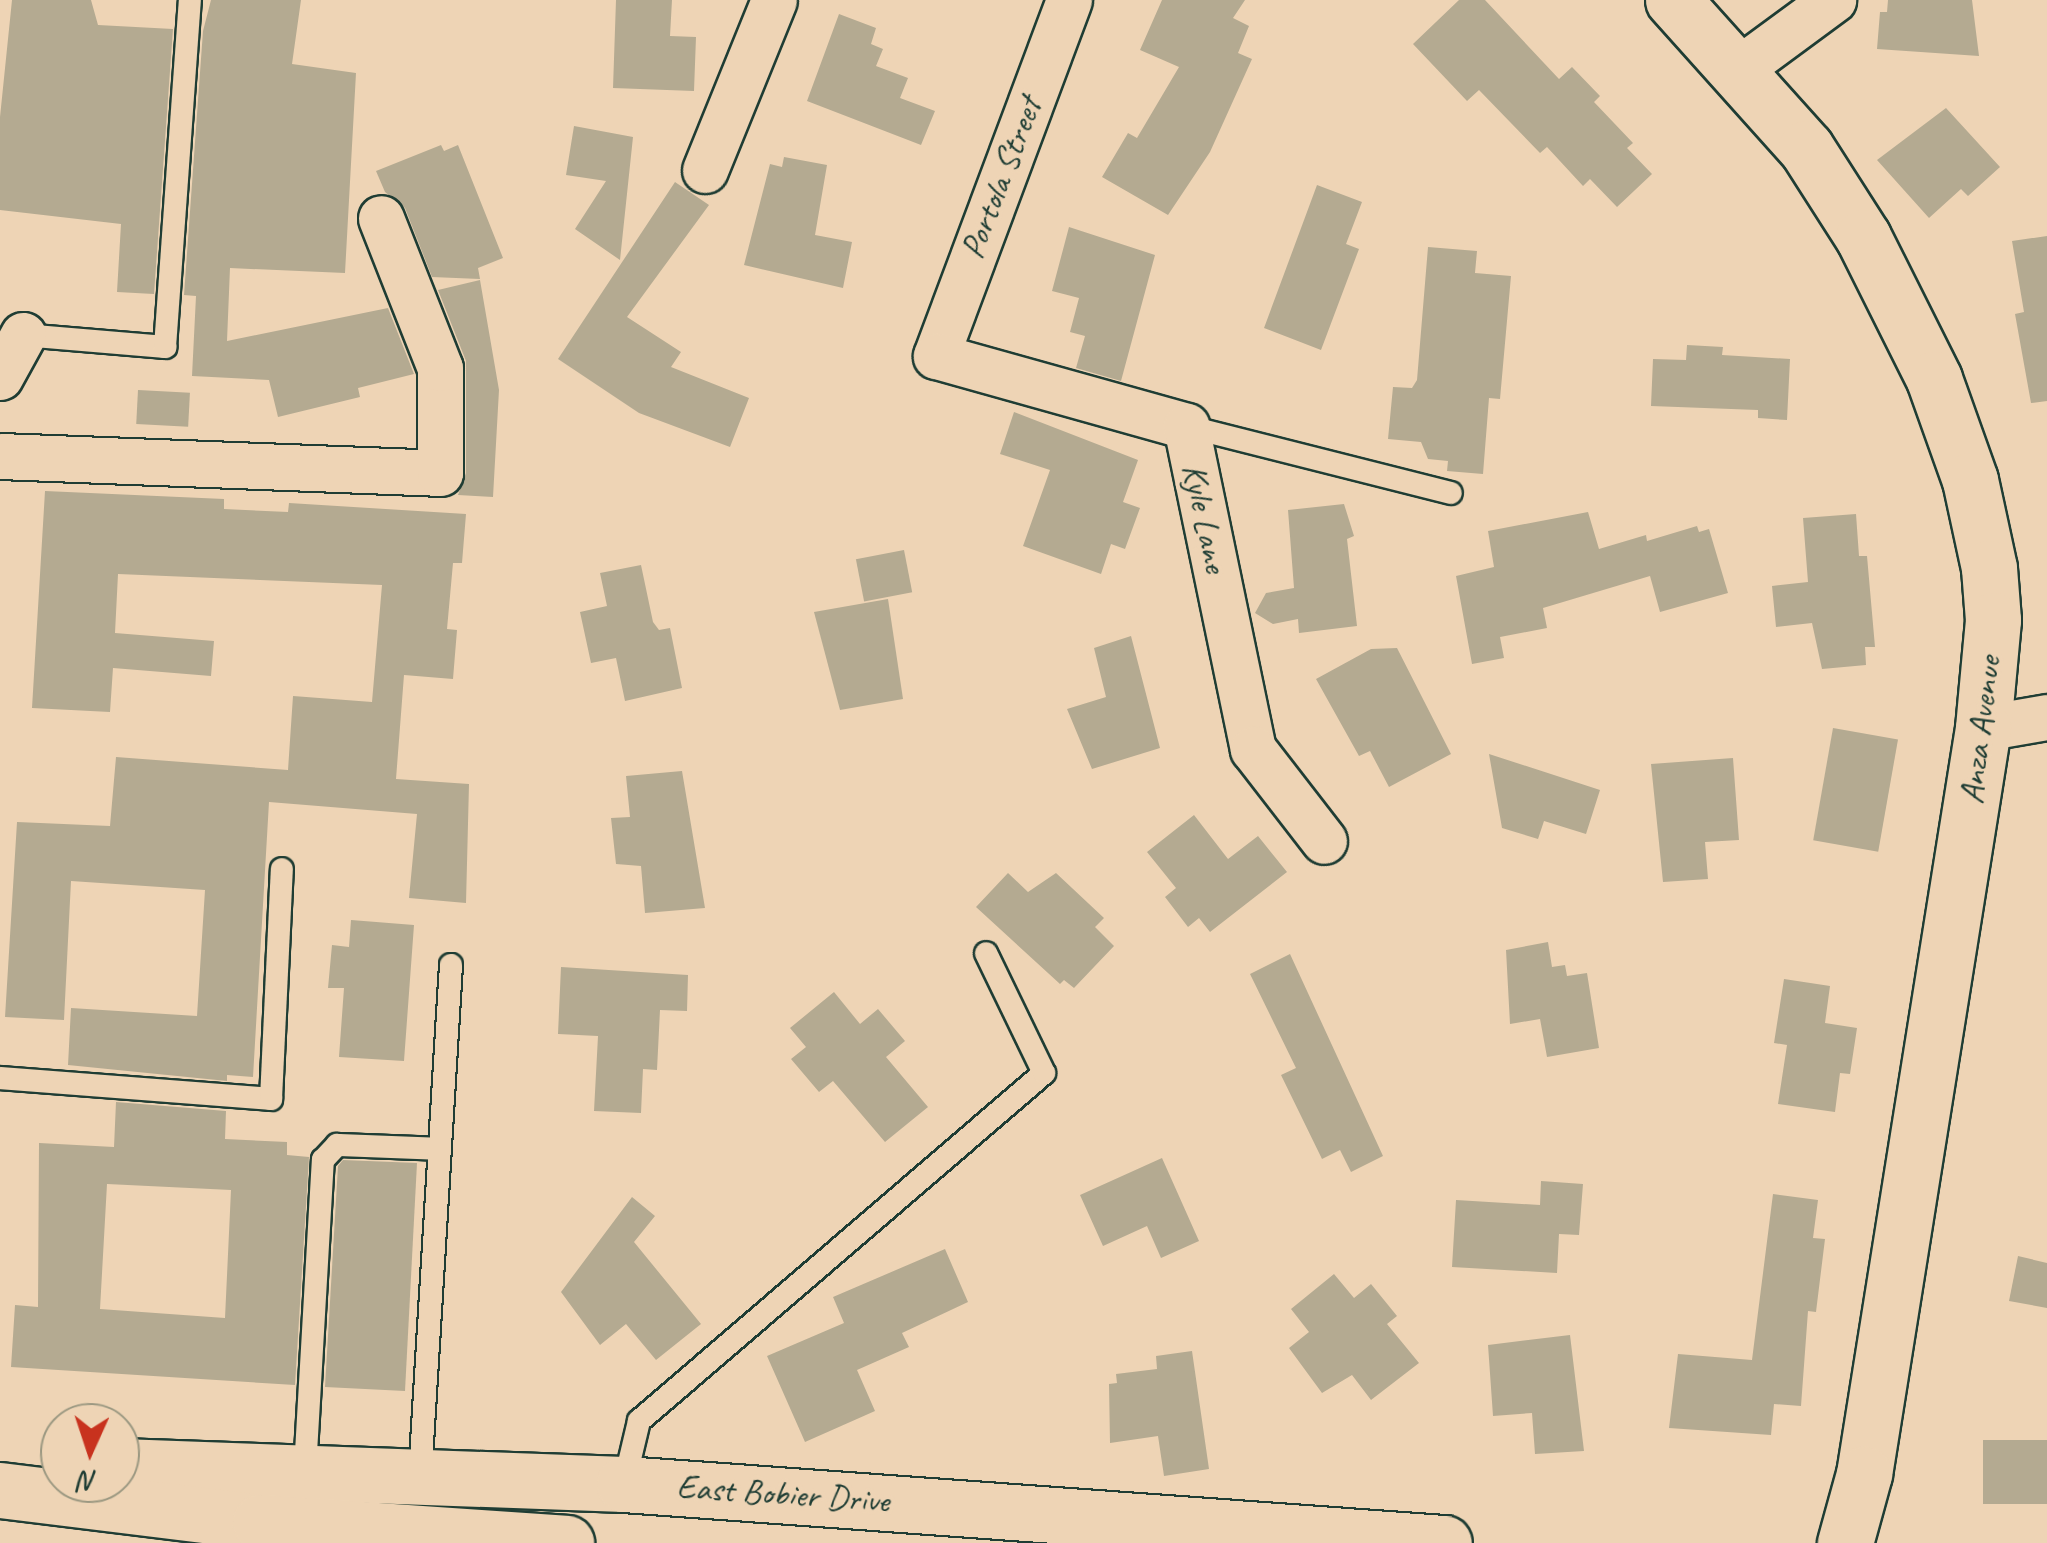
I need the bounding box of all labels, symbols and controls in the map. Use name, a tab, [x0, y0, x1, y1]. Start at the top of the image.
street label: Portola Street	[951, 92, 1051, 264]
street label: Kyle Lane	[1173, 459, 1237, 577]
street label: Anza Avenue	[1950, 654, 2010, 806]
north arrow	[40, 1403, 140, 1503]
text: N	[79, 1464, 98, 1499]
street label: East Bobier Drive	[675, 1466, 891, 1522]

